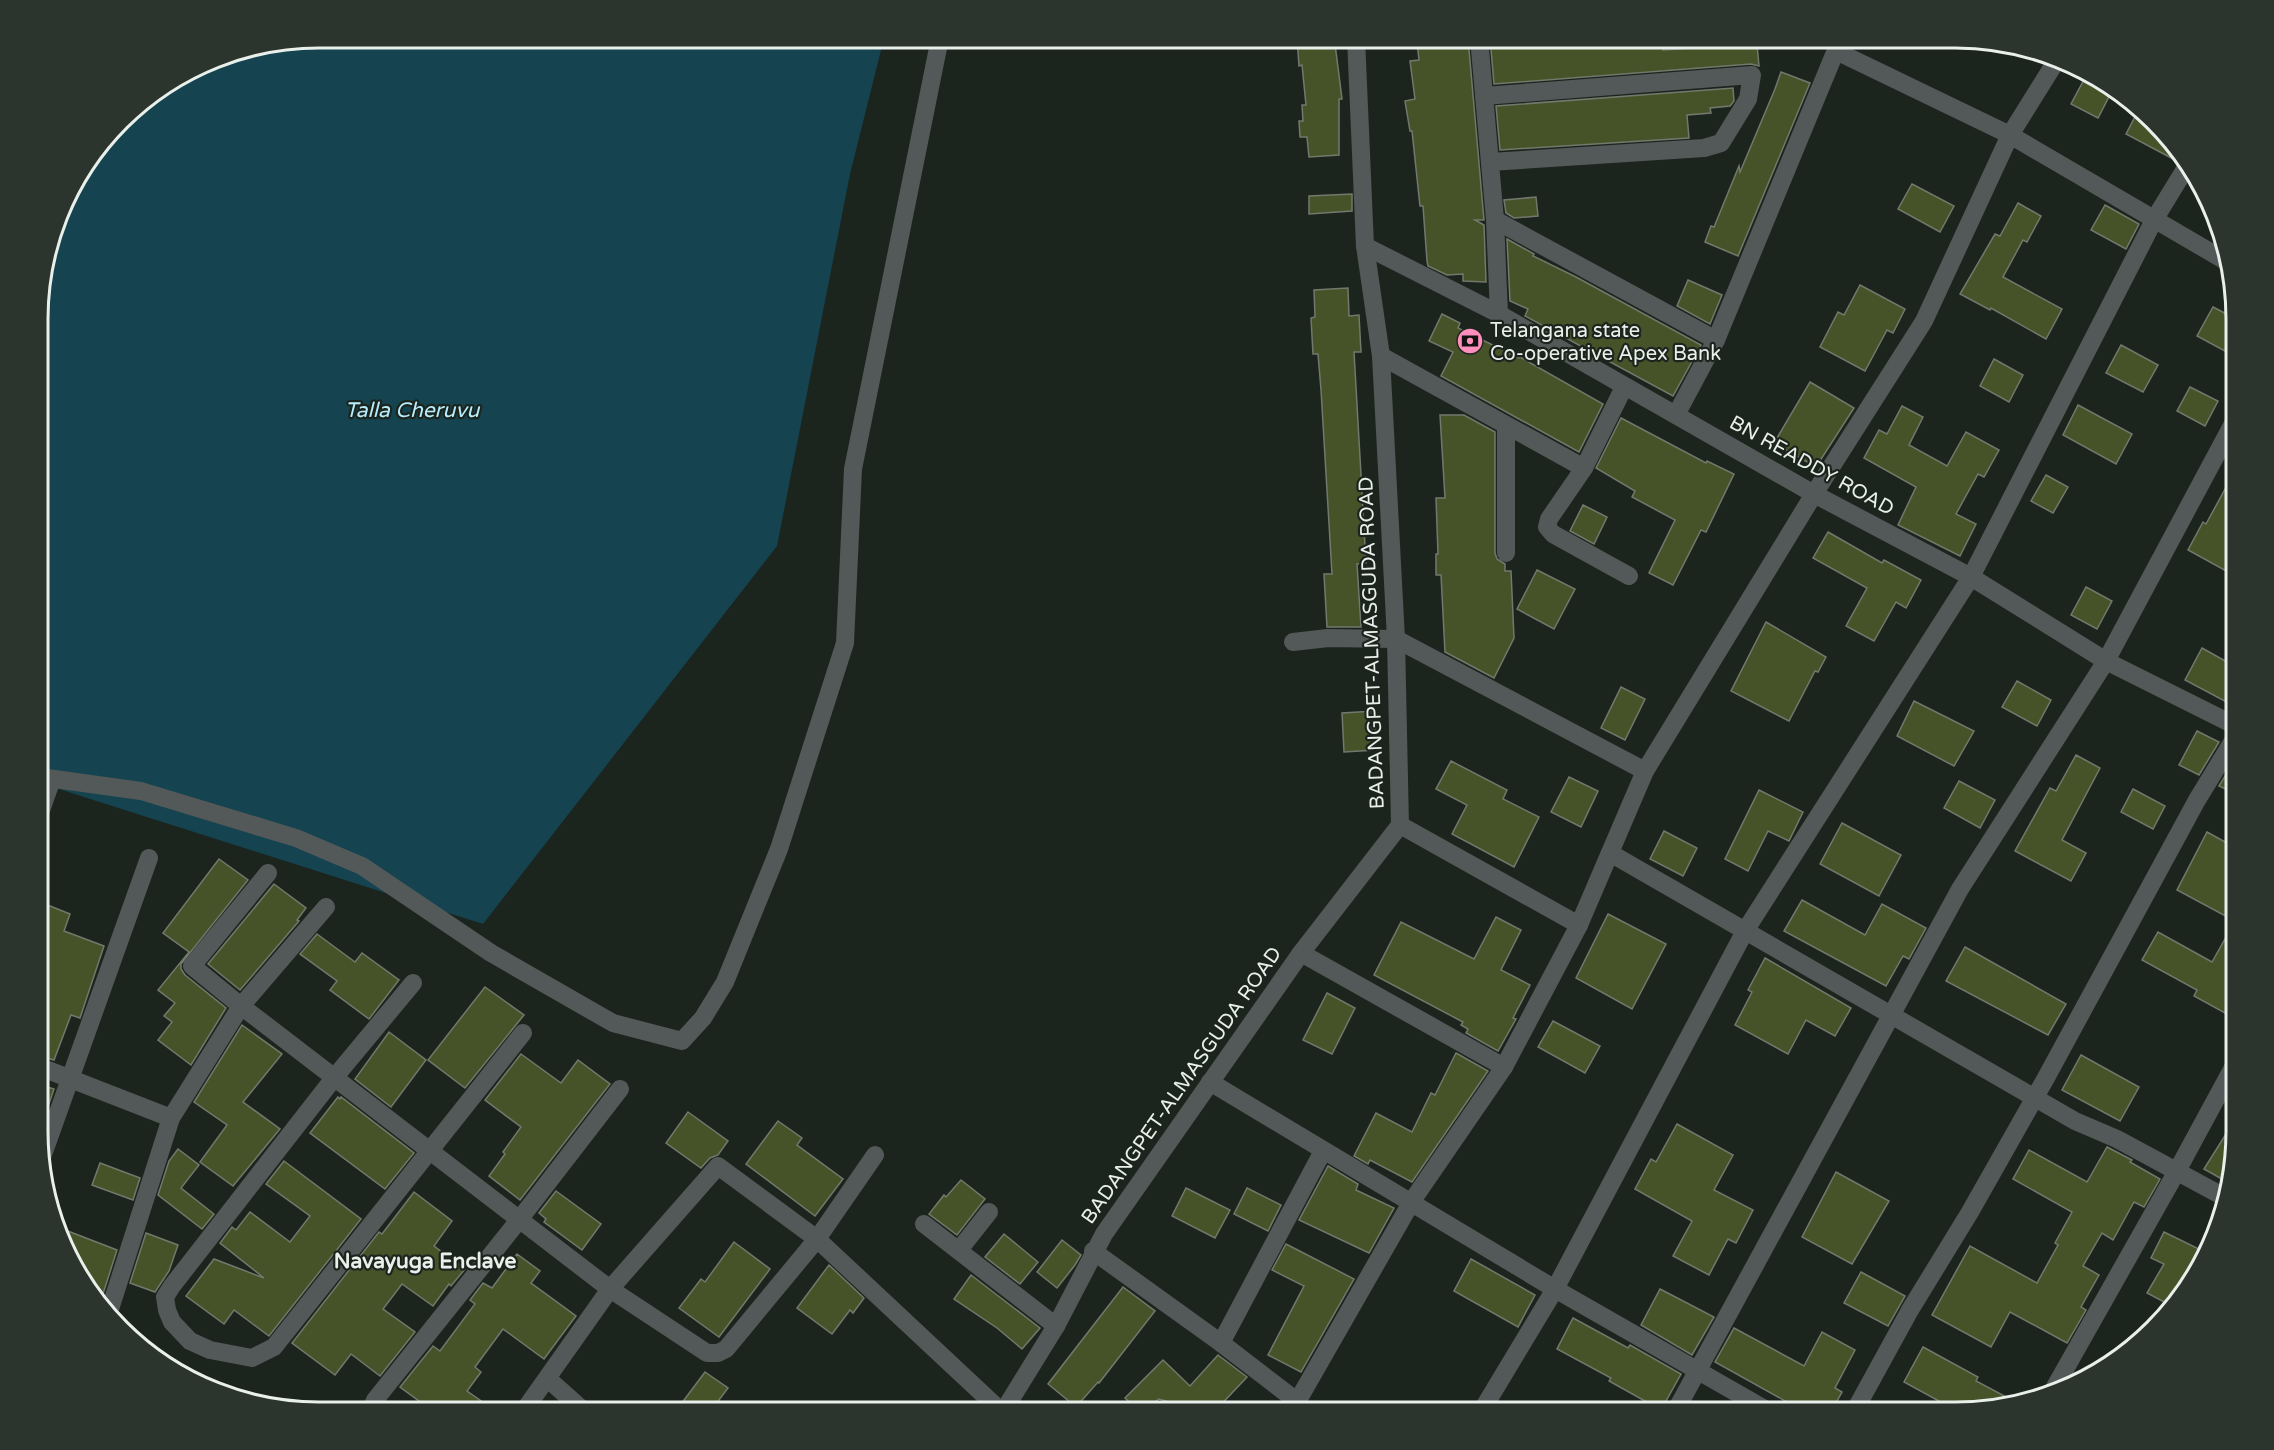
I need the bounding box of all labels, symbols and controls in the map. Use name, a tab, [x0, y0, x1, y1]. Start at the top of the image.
place label: Telangana state Co-operative Apex Bank	[1490, 319, 1721, 366]
bank icon: Telangana state Co-operative Apex Bank	[1455, 326, 1485, 356]
water label: Talla Cheruvu	[345, 398, 481, 423]
street label: BN READDY ROAD	[1725, 411, 1898, 521]
street label: BADANGPET-ALMASGUDA ROAD	[1354, 476, 1390, 810]
street label: BADANGPET-ALMASGUDA ROAD	[1077, 942, 1287, 1229]
district label: Navayuga Enclave	[334, 1249, 516, 1274]

